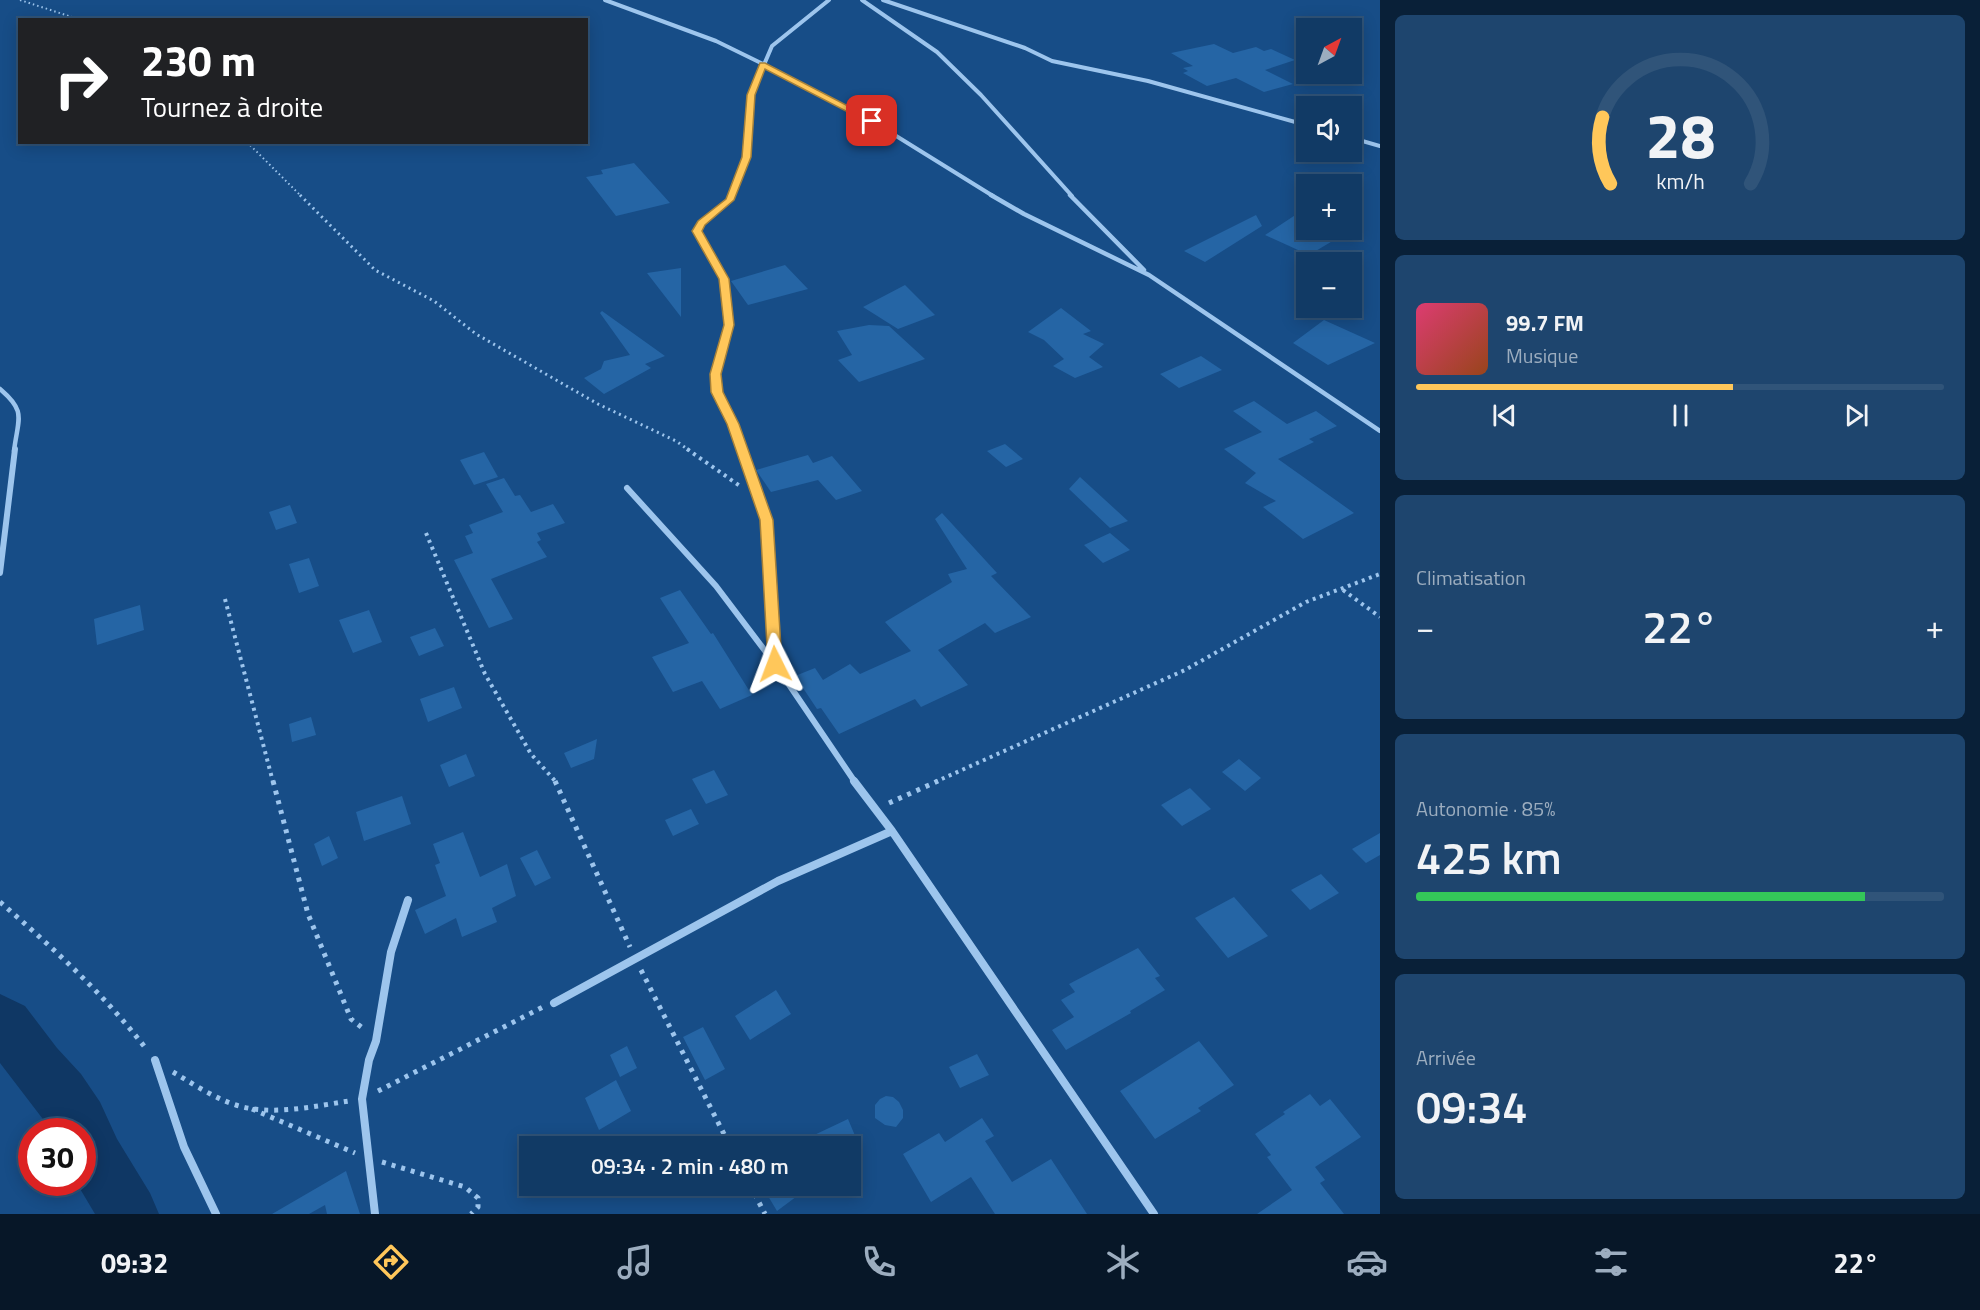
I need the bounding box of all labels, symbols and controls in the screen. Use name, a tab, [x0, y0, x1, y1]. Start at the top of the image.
north arrow	[1296, 18, 1362, 84]
map controls	[1296, 18, 1362, 318]
text: 230 m	[141, 28, 256, 92]
icon: right	[42, 42, 120, 120]
text: Tournez à droite	[141, 86, 323, 127]
text: 28	[1645, 88, 1715, 183]
pin	[846, 95, 897, 146]
button: sound	[1296, 96, 1362, 162]
icon: arrive	[855, 104, 888, 137]
text: km/h	[1656, 166, 1704, 198]
button: +	[1296, 174, 1362, 240]
button: −	[1296, 252, 1362, 318]
text: 99.7 FM	[1506, 306, 1584, 340]
text: Musique	[1506, 340, 1578, 371]
icon: previous	[1488, 399, 1521, 432]
icon: pause	[1664, 399, 1697, 432]
icon: next	[1840, 399, 1873, 432]
text: Climatisation	[1416, 562, 1526, 593]
text: 22°	[1642, 592, 1718, 660]
text: −	[1416, 602, 1434, 652]
text: +	[1926, 602, 1944, 652]
position arrow	[743, 632, 807, 696]
text: Autonomie · 85%	[1416, 793, 1555, 824]
text: 425 km	[1416, 823, 1562, 891]
text: Arrivée	[1416, 1042, 1476, 1073]
text: 09:34	[1416, 1072, 1528, 1140]
speed limit sign: 30	[18, 1118, 96, 1196]
text: 09:34 · 2 min · 480 m	[591, 1149, 789, 1183]
icon: directions	[370, 1241, 412, 1283]
icon: music	[614, 1241, 656, 1283]
icon: phone	[858, 1241, 900, 1283]
icon: climate	[1102, 1241, 1144, 1283]
icon: car	[1346, 1241, 1388, 1283]
icon: filters	[1590, 1241, 1632, 1283]
text: 09:32	[101, 1242, 168, 1283]
text: 22°	[1834, 1242, 1879, 1283]

